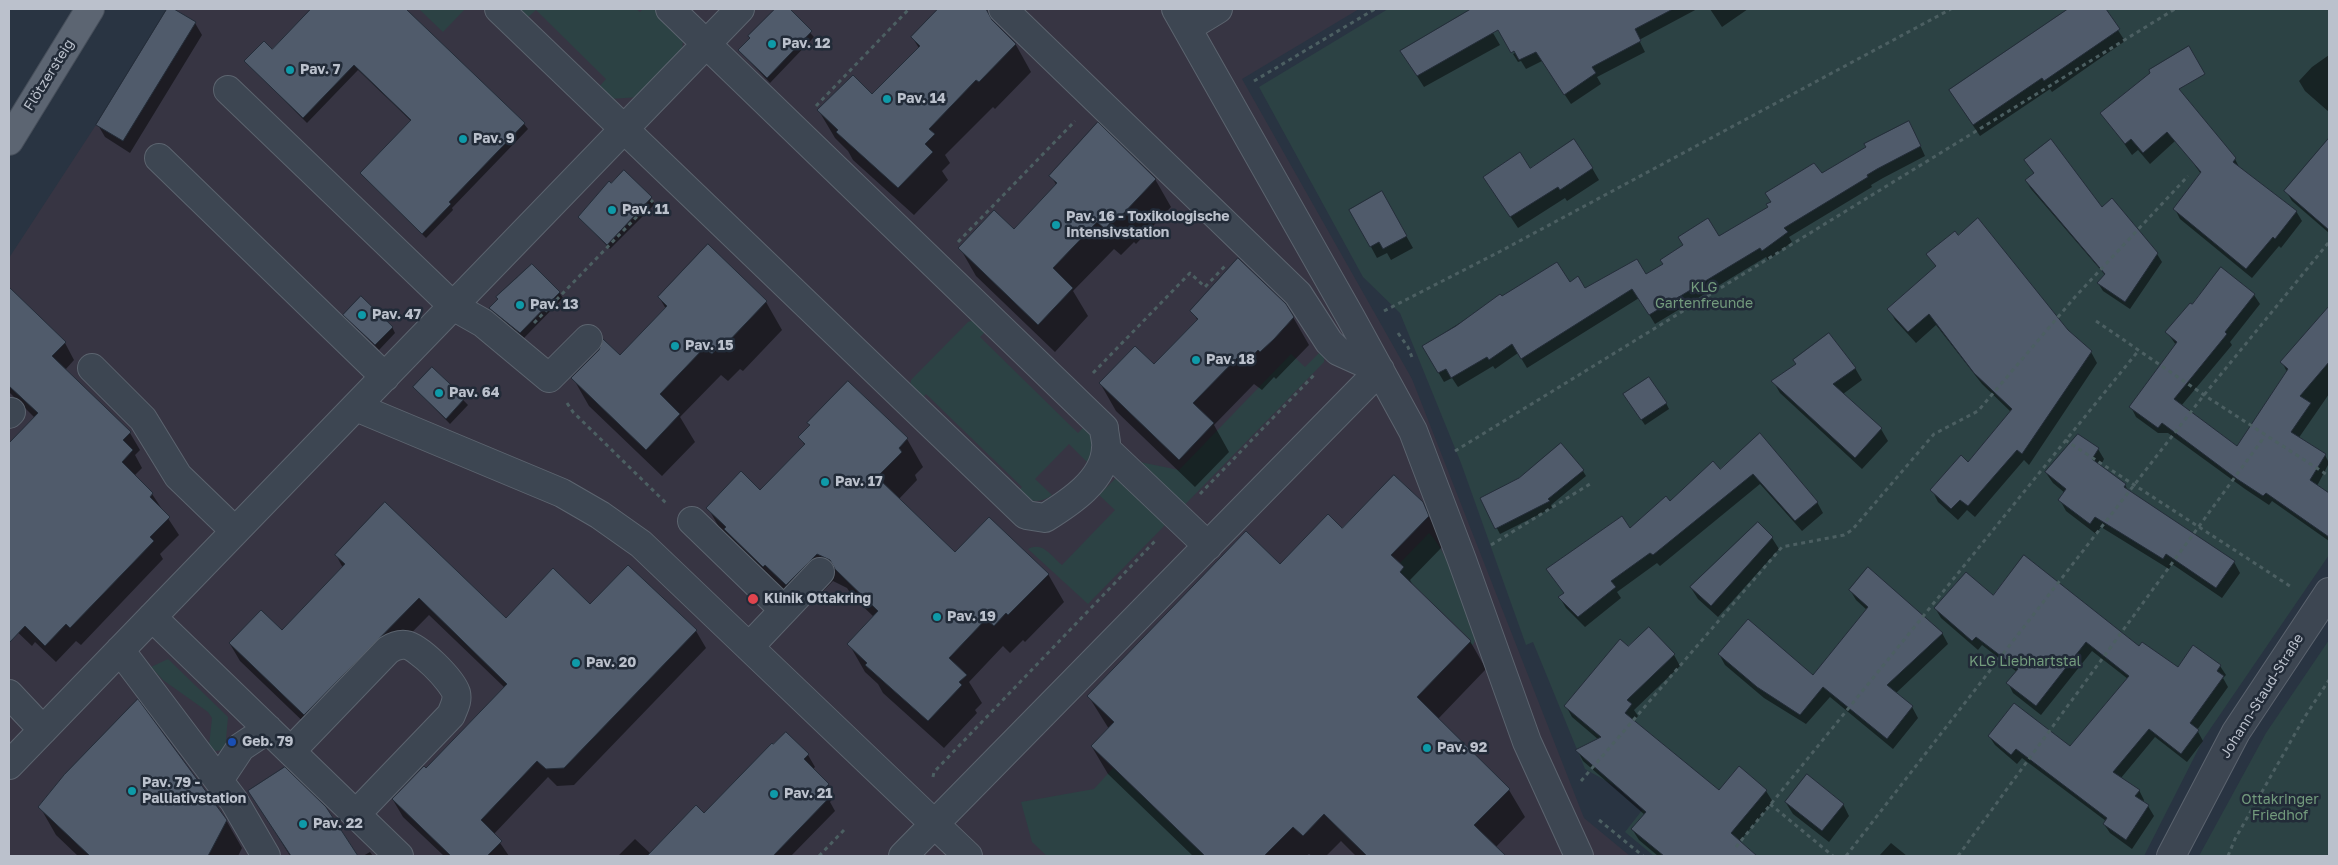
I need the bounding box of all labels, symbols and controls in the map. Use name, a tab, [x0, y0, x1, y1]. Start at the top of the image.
street label: Flötzersteig	[20, 36, 78, 114]
place label: Pav. 12	[782, 36, 830, 52]
marker: Pav. 12	[766, 38, 778, 50]
place label: Pav. 7	[300, 62, 340, 78]
marker: Pav. 7	[284, 64, 296, 76]
place label: Pav. 14	[897, 91, 946, 107]
marker: Pav. 14	[881, 93, 893, 105]
place label: Pav. 9	[473, 131, 515, 147]
marker: Pav. 9	[457, 133, 469, 145]
place label: Pav. 11	[622, 202, 669, 218]
marker: Pav. 11	[606, 204, 618, 216]
place label: Pav. 16 - Toxikologische Intensivstation	[1066, 209, 1230, 242]
marker: Pav. 16 - Toxikologische Intensivstation	[1050, 219, 1062, 231]
park label: KLG Gartenfreunde	[1655, 280, 1753, 312]
place label: Pav. 13	[530, 297, 578, 313]
marker: Pav. 13	[514, 299, 526, 311]
place label: Pav. 47	[372, 307, 421, 323]
marker: Pav. 47	[356, 309, 368, 321]
place label: Pav. 15	[685, 338, 733, 354]
marker: Pav. 15	[669, 340, 681, 352]
place label: Pav. 18	[1206, 352, 1255, 368]
marker: Pav. 18	[1190, 354, 1202, 366]
place label: Pav. 64	[449, 385, 499, 401]
marker: Pav. 64	[433, 387, 445, 399]
place label: Pav. 17	[835, 474, 883, 490]
marker: Pav. 17	[819, 476, 831, 488]
place label: Klinik Ottakring	[764, 591, 871, 607]
marker: Klinik Ottakring	[746, 592, 760, 606]
place label: Pav. 19	[947, 609, 996, 625]
marker: Pav. 19	[931, 611, 943, 623]
street label: Johann-Staud-Straße	[2217, 631, 2307, 761]
park label: KLG Liebhartstal	[1969, 654, 2081, 670]
place label: Pav. 20	[586, 655, 636, 671]
marker: Pav. 20	[570, 657, 582, 669]
place label: Geb. 79	[242, 734, 293, 750]
marker: Geb. 79	[226, 736, 238, 748]
place label: Pav. 92	[1437, 740, 1487, 756]
marker: Pav. 92	[1421, 742, 1433, 754]
place label: Pav. 79 - Palliativstation	[142, 775, 246, 808]
marker: Pav. 79 - Palliativstation	[126, 785, 138, 797]
place label: Pav. 21	[784, 786, 832, 802]
marker: Pav. 21	[768, 788, 780, 800]
park label: Ottakringer Friedhof	[2241, 792, 2319, 824]
place label: Pav. 22	[313, 816, 363, 832]
marker: Pav. 22	[297, 818, 309, 830]

